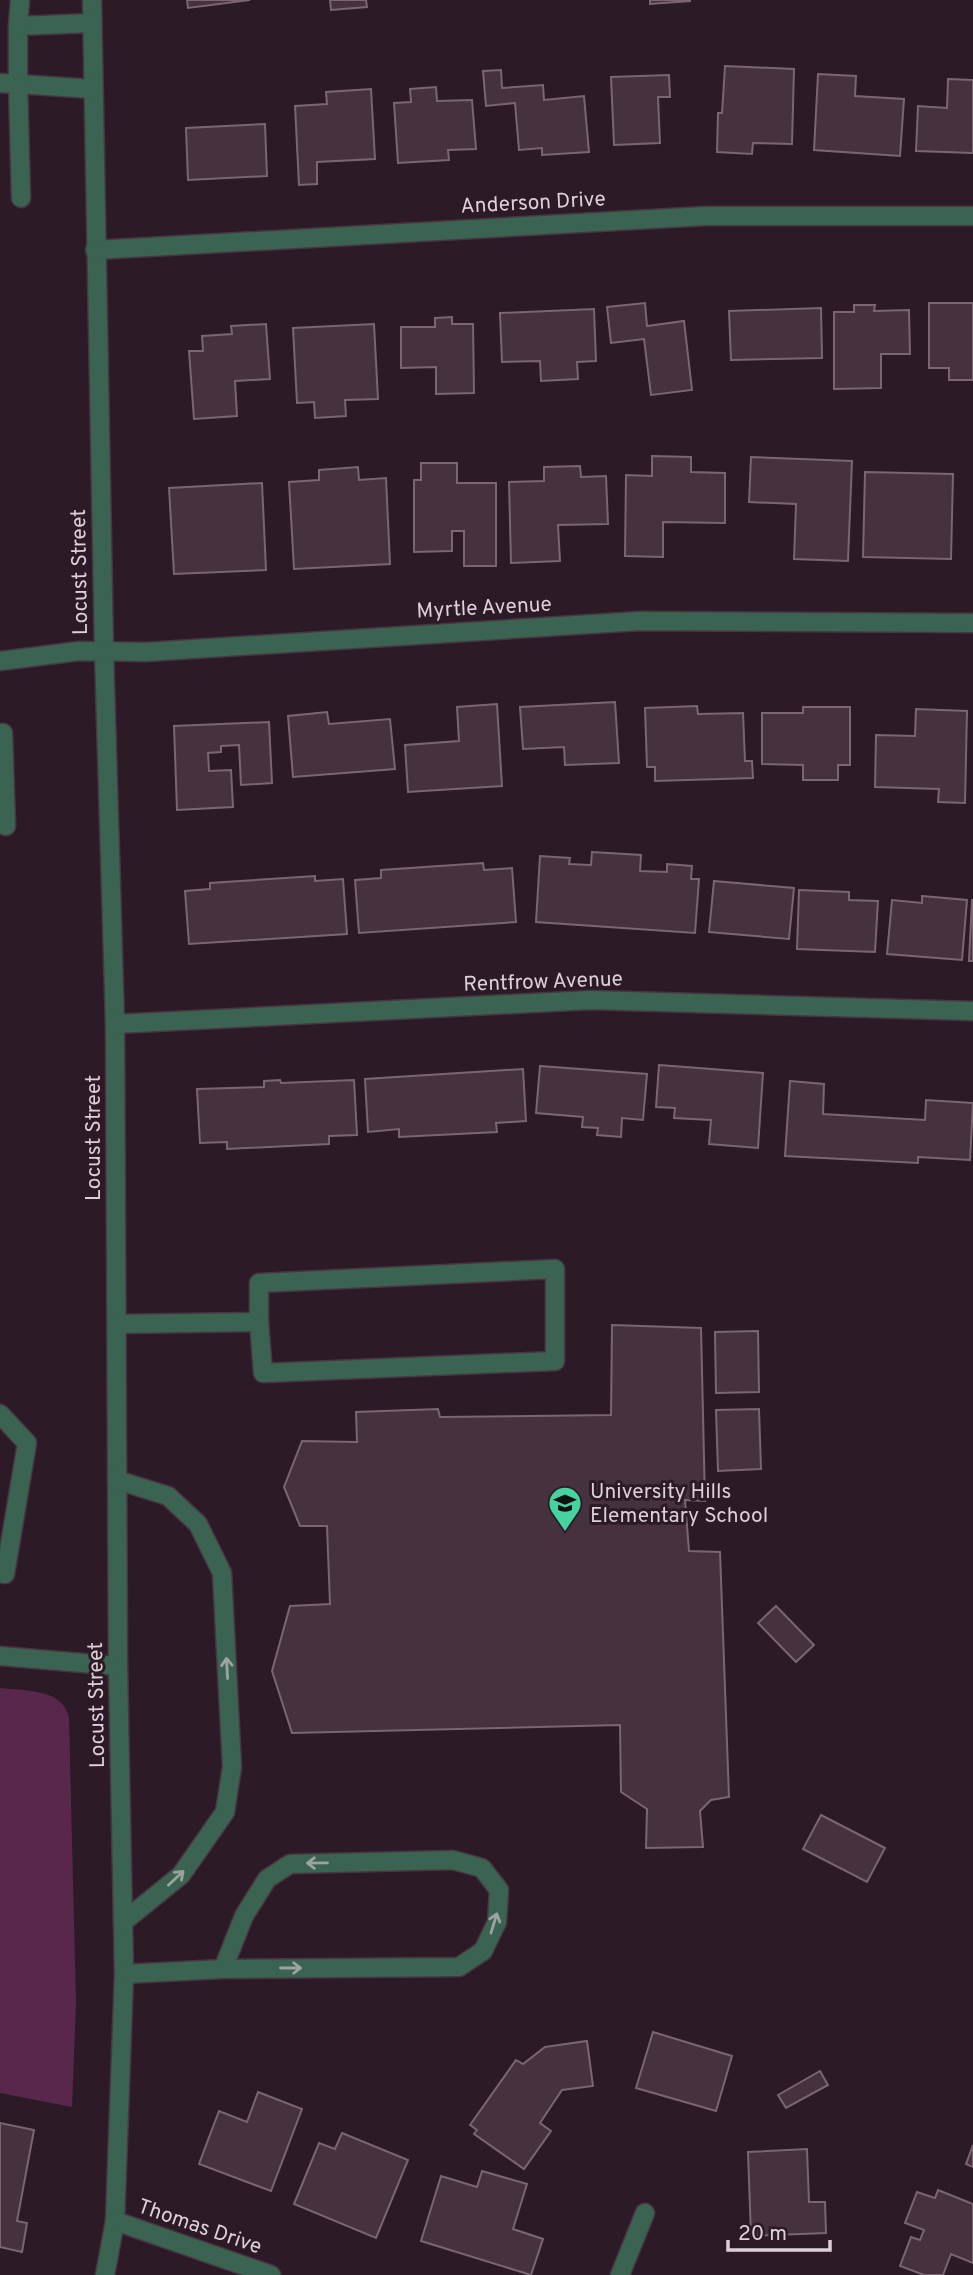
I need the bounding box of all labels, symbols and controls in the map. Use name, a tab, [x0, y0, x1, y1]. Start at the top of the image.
street label: Anderson Drive	[460, 186, 606, 221]
street label: Locust Street	[66, 509, 95, 635]
street label: Myrtle Avenue	[416, 591, 552, 626]
street label: Rentfrow Avenue	[463, 966, 623, 999]
street label: Locust Street	[81, 1075, 108, 1201]
place label: University Hills Elementary School	[590, 1479, 768, 1530]
school or university icon: University Hills Elementary School	[546, 1484, 584, 1533]
street label: Locust Street	[83, 1642, 112, 1768]
one-way arrow	[220, 1657, 233, 1680]
one-way arrow	[306, 1856, 329, 1870]
one-way arrow	[167, 1870, 184, 1887]
one-way arrow	[489, 1912, 502, 1934]
one-way arrow	[279, 1961, 302, 1975]
street label: Thomas Drive	[134, 2194, 265, 2261]
scale bar	[728, 2208, 830, 2252]
text: 20 m	[738, 2221, 787, 2248]

